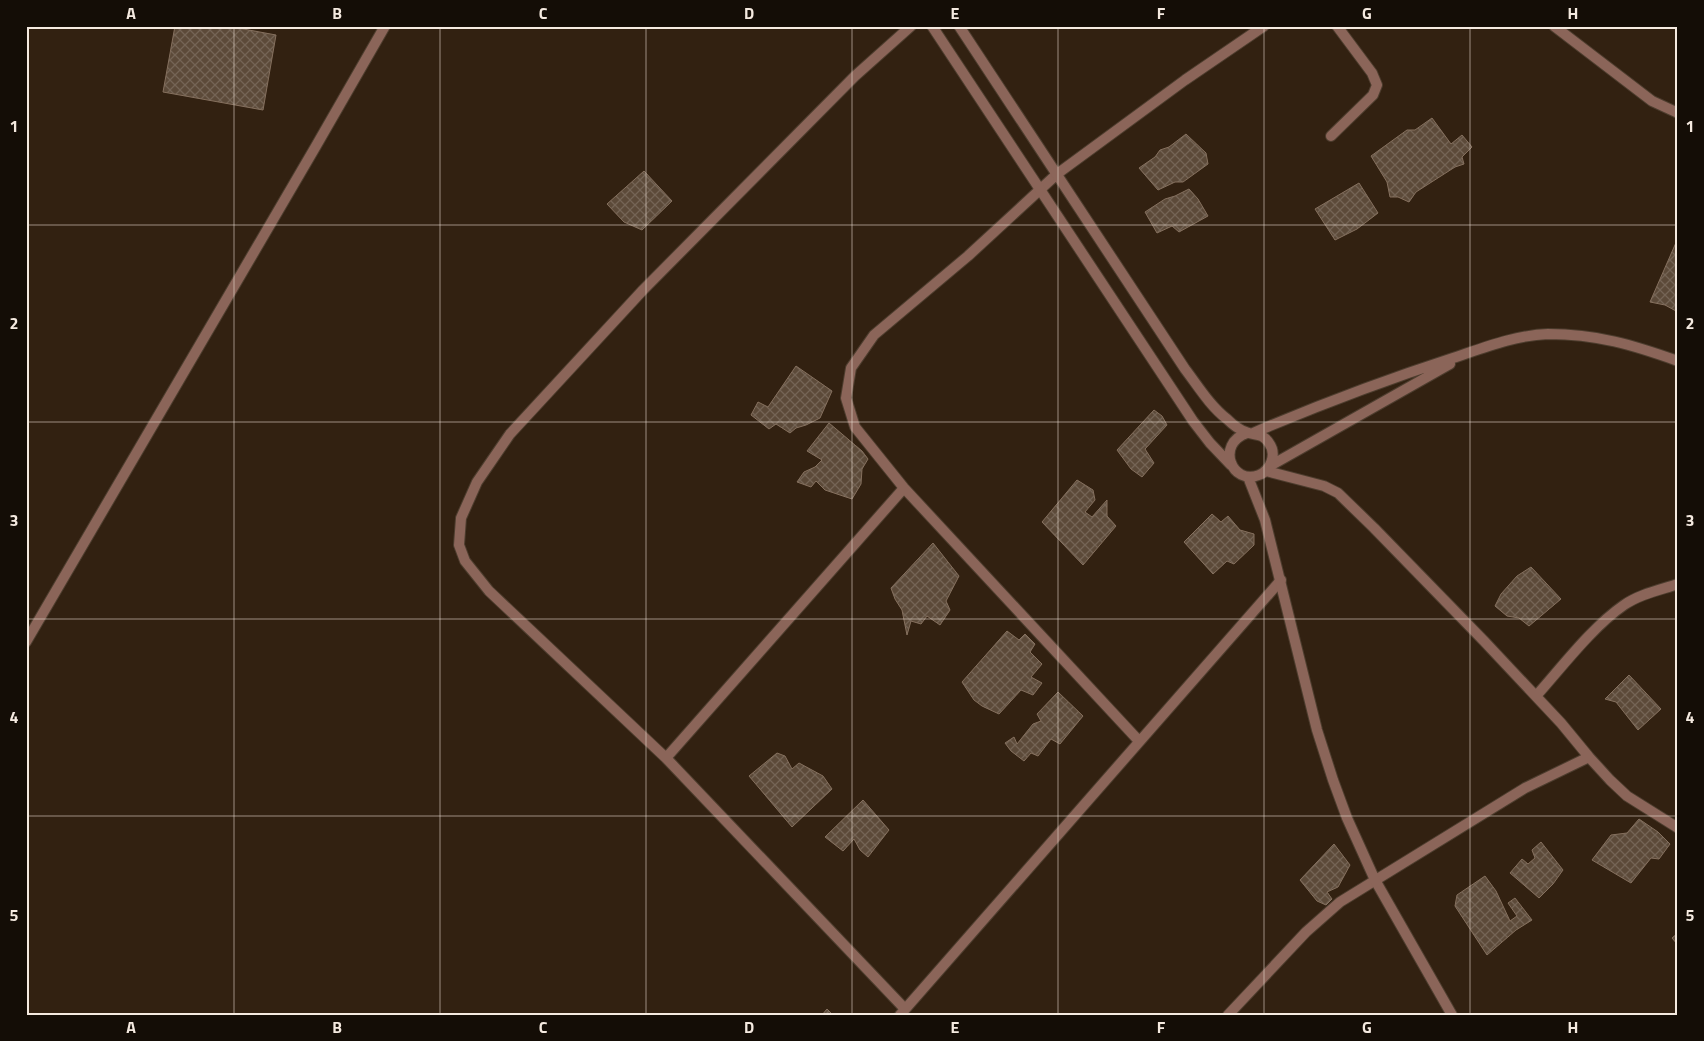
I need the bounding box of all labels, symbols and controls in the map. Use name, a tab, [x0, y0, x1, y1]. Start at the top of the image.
text: A	[126, 1, 136, 25]
text: B	[332, 1, 342, 25]
text: C	[539, 1, 548, 25]
text: D	[744, 1, 754, 25]
text: E	[951, 1, 960, 25]
text: F	[1157, 1, 1166, 25]
text: G	[1362, 1, 1372, 25]
text: H	[1568, 1, 1578, 25]
text: 1	[10, 114, 18, 138]
text: 1	[1686, 114, 1694, 138]
text: 2	[10, 311, 18, 335]
text: 2	[1686, 311, 1694, 335]
text: 3	[10, 508, 18, 532]
text: 3	[1686, 508, 1694, 532]
text: 4	[10, 705, 19, 729]
text: 4	[1686, 705, 1695, 729]
text: 5	[10, 903, 19, 927]
text: 5	[1686, 903, 1695, 927]
text: A	[126, 1015, 136, 1039]
text: B	[332, 1015, 342, 1039]
text: C	[539, 1015, 548, 1039]
text: D	[744, 1015, 754, 1039]
text: E	[951, 1015, 960, 1039]
text: F	[1157, 1015, 1166, 1039]
text: G	[1362, 1015, 1372, 1039]
text: H	[1568, 1015, 1578, 1039]

